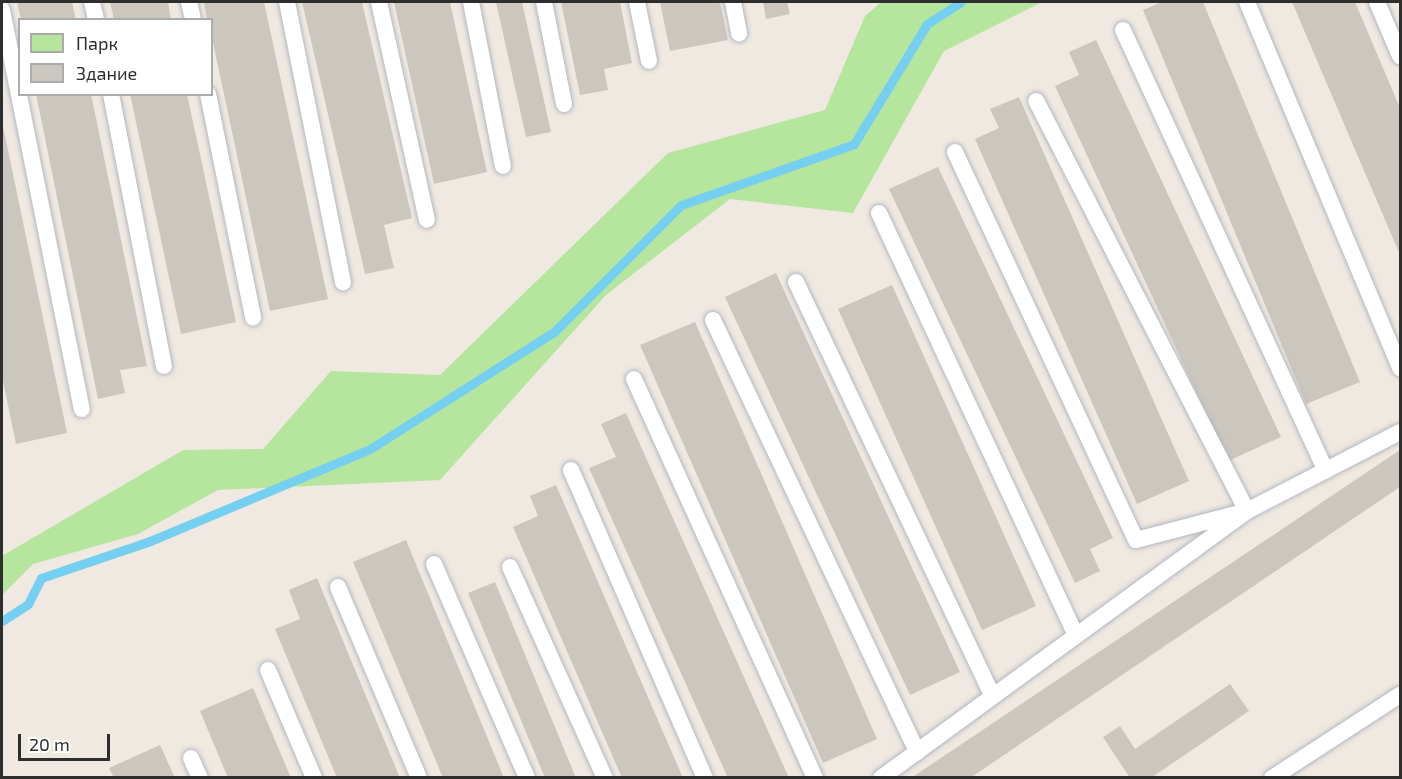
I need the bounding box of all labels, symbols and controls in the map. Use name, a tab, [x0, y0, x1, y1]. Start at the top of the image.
legend	[18, 18, 213, 96]
text: Парк	[76, 32, 118, 54]
text: Здание	[76, 62, 137, 84]
scale bar	[21, 722, 112, 760]
text: 20 m	[29, 733, 70, 755]

